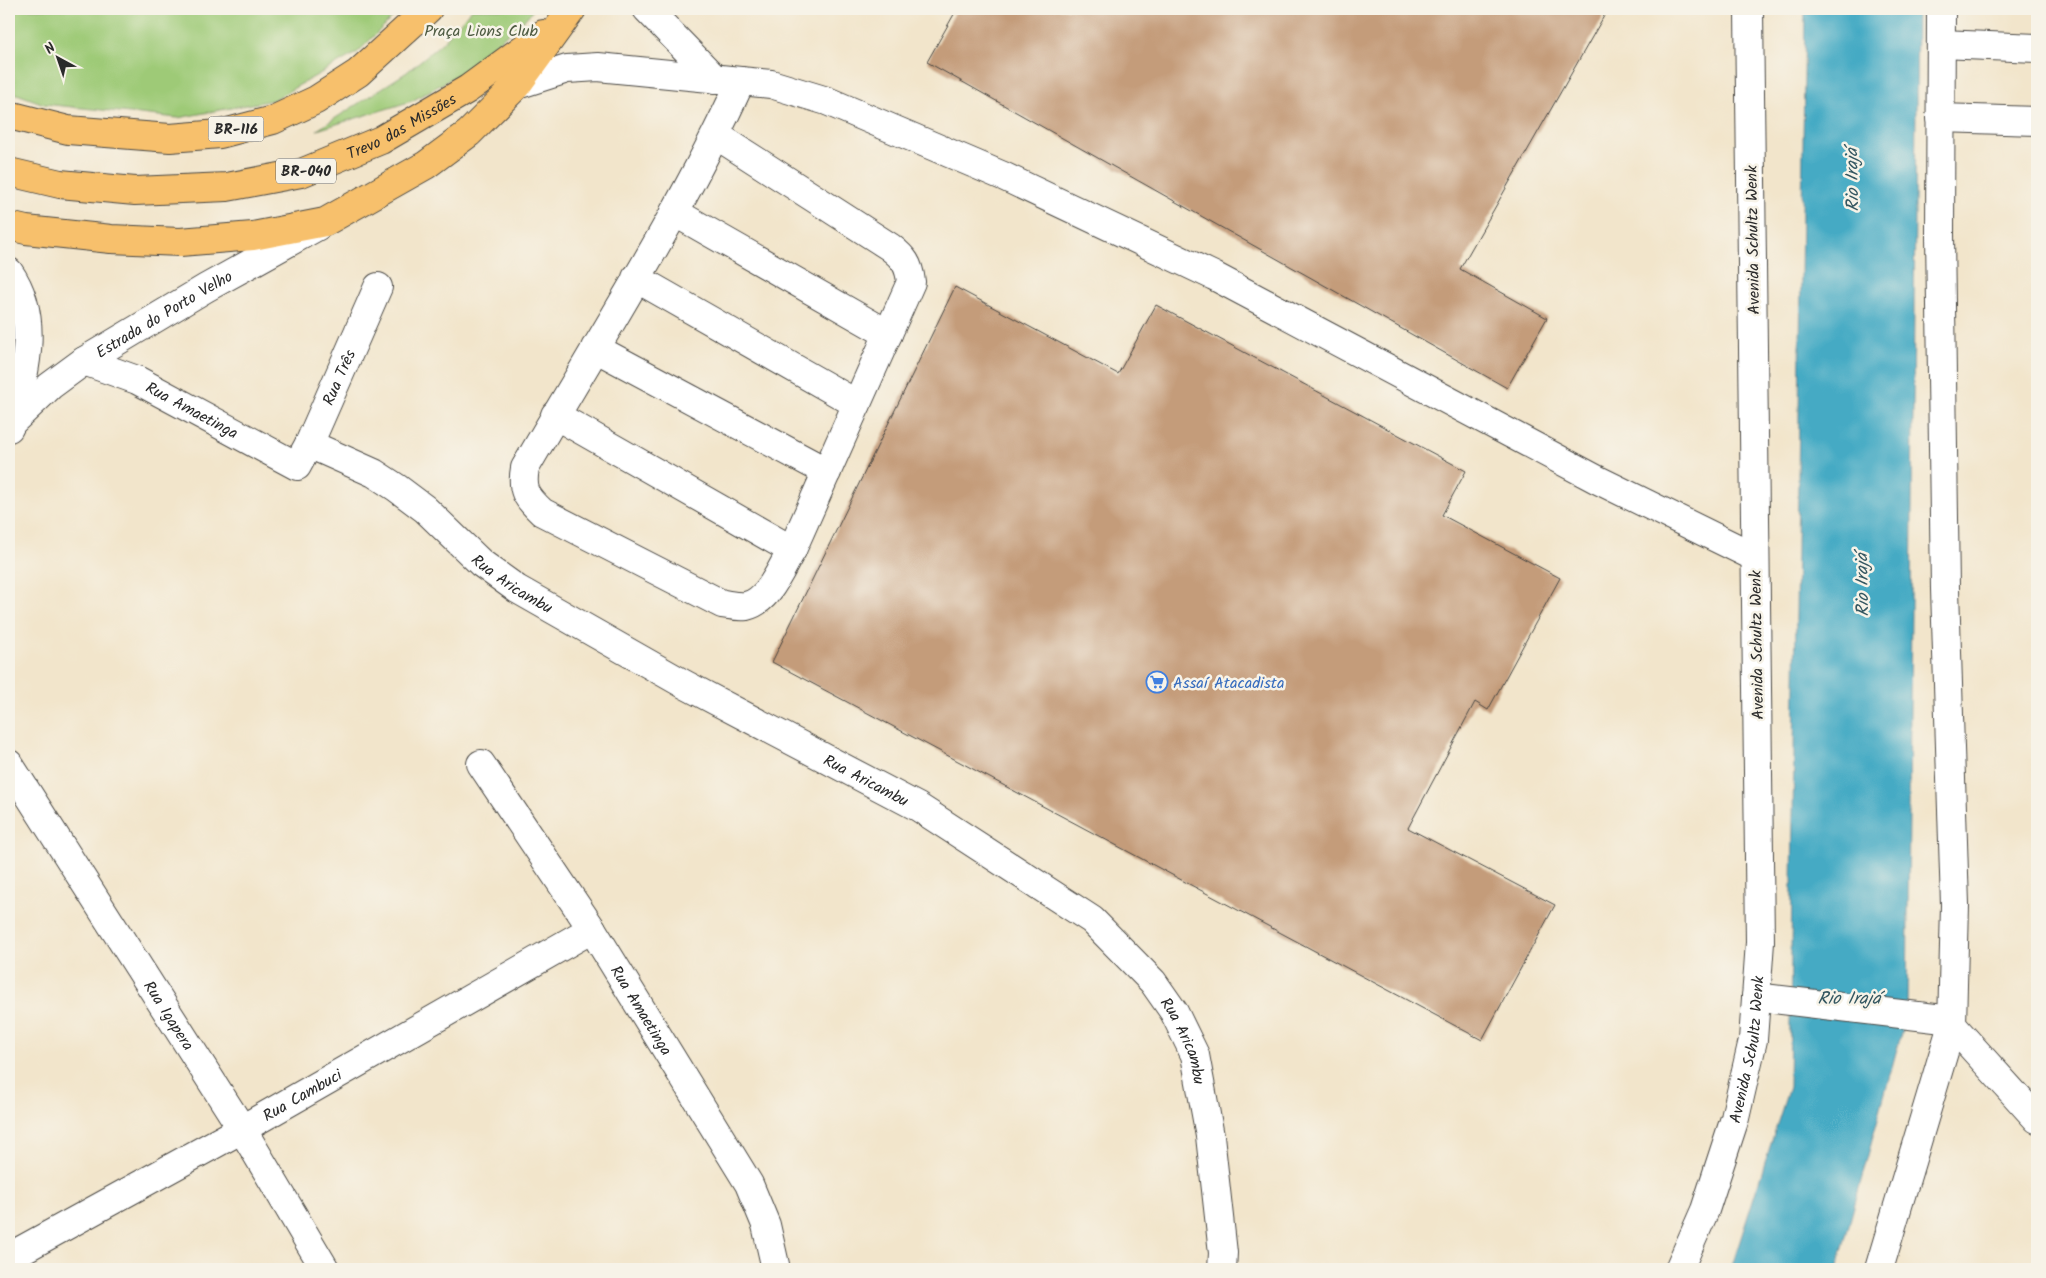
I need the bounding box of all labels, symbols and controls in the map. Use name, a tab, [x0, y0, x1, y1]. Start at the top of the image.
park label: Praça Lions Club	[424, 19, 538, 44]
north arrow	[32, 32, 82, 82]
text: N	[40, 37, 61, 60]
street label: Trevo das Missões	[343, 87, 462, 167]
road number: BR-116	[208, 116, 264, 142]
water label: Rio Irajá	[1838, 143, 1869, 212]
road number: BR-040	[276, 158, 336, 184]
street label: Avenida Schultz Wenk	[1740, 165, 1767, 315]
street label: Estrada do Porto Velho	[91, 265, 238, 365]
street label: Rua Três	[316, 346, 363, 410]
street label: Rua Amaetinga	[141, 376, 242, 446]
water label: Rio Irajá	[1848, 548, 1879, 617]
street label: Rua Aricambu	[465, 549, 557, 621]
street label: Avenida Schultz Wenk	[1744, 570, 1771, 720]
supermarket icon: Assaí Atacadista	[1145, 670, 1169, 694]
place label: Assaí Atacadista	[1173, 671, 1284, 696]
street label: Rua Aricambu	[819, 748, 913, 814]
street label: Rua Amaetinga	[603, 961, 678, 1061]
street label: Avenida Schultz Wenk	[1723, 975, 1772, 1126]
street label: Rua Igapera	[136, 976, 200, 1056]
water label: Rio Irajá	[1817, 985, 1886, 1014]
street label: Rua Aricambu	[1153, 993, 1211, 1087]
street label: Rua Cambuci	[258, 1063, 348, 1129]

